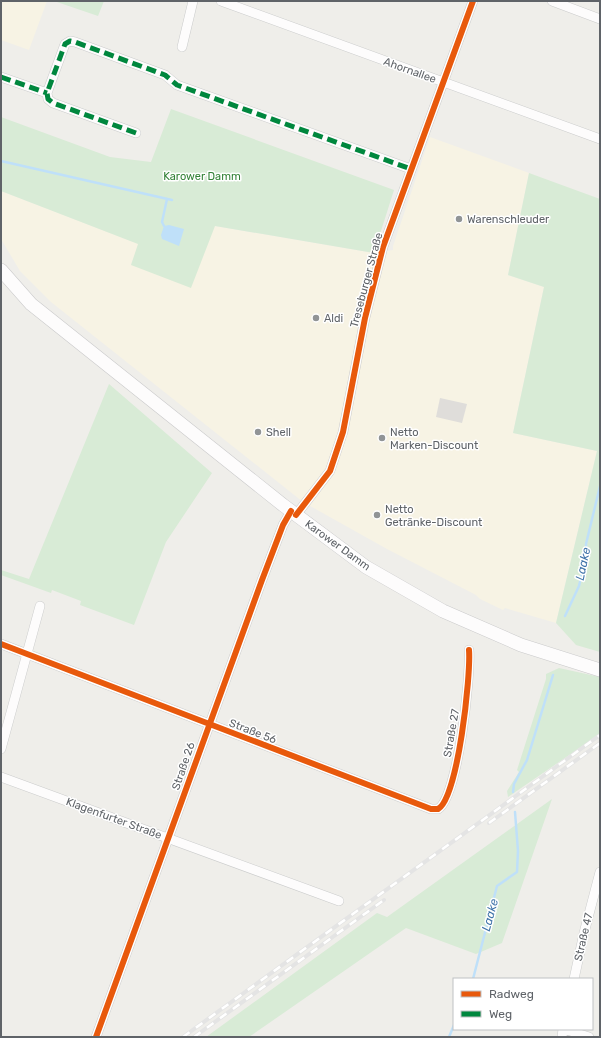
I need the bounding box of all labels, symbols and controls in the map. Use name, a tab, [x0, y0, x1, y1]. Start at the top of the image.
street label: Ahornallee	[382, 55, 438, 86]
park label: Karower Damm	[163, 170, 241, 183]
place label: Warenschleuder	[467, 213, 550, 226]
marker: Warenschleuder	[454, 214, 464, 224]
street label: Treseburger Straße	[348, 231, 385, 329]
place label: Aldi	[324, 312, 343, 325]
marker: Aldi	[311, 313, 321, 323]
place label: Shell	[266, 426, 291, 439]
place label: Netto Marken-Discount	[390, 426, 479, 452]
marker: Shell	[253, 427, 263, 437]
marker: Netto Marken-Discount	[377, 433, 387, 443]
place label: Netto Getränke-Discount	[385, 503, 483, 529]
marker: Netto Getränke-Discount	[372, 510, 382, 520]
street label: Karower Damm	[303, 517, 373, 574]
water label: Laake	[573, 546, 593, 582]
street label: Straße 27	[441, 708, 462, 758]
street label: Straße 56	[227, 716, 279, 747]
street label: Straße 26	[169, 740, 198, 792]
street label: Klagenfurter Straße	[64, 795, 163, 842]
water label: Laake	[479, 897, 501, 933]
street label: Straße 47	[572, 911, 595, 962]
legend	[453, 978, 593, 1030]
text: Radweg	[489, 987, 534, 1001]
text: Weg	[489, 1007, 512, 1021]

